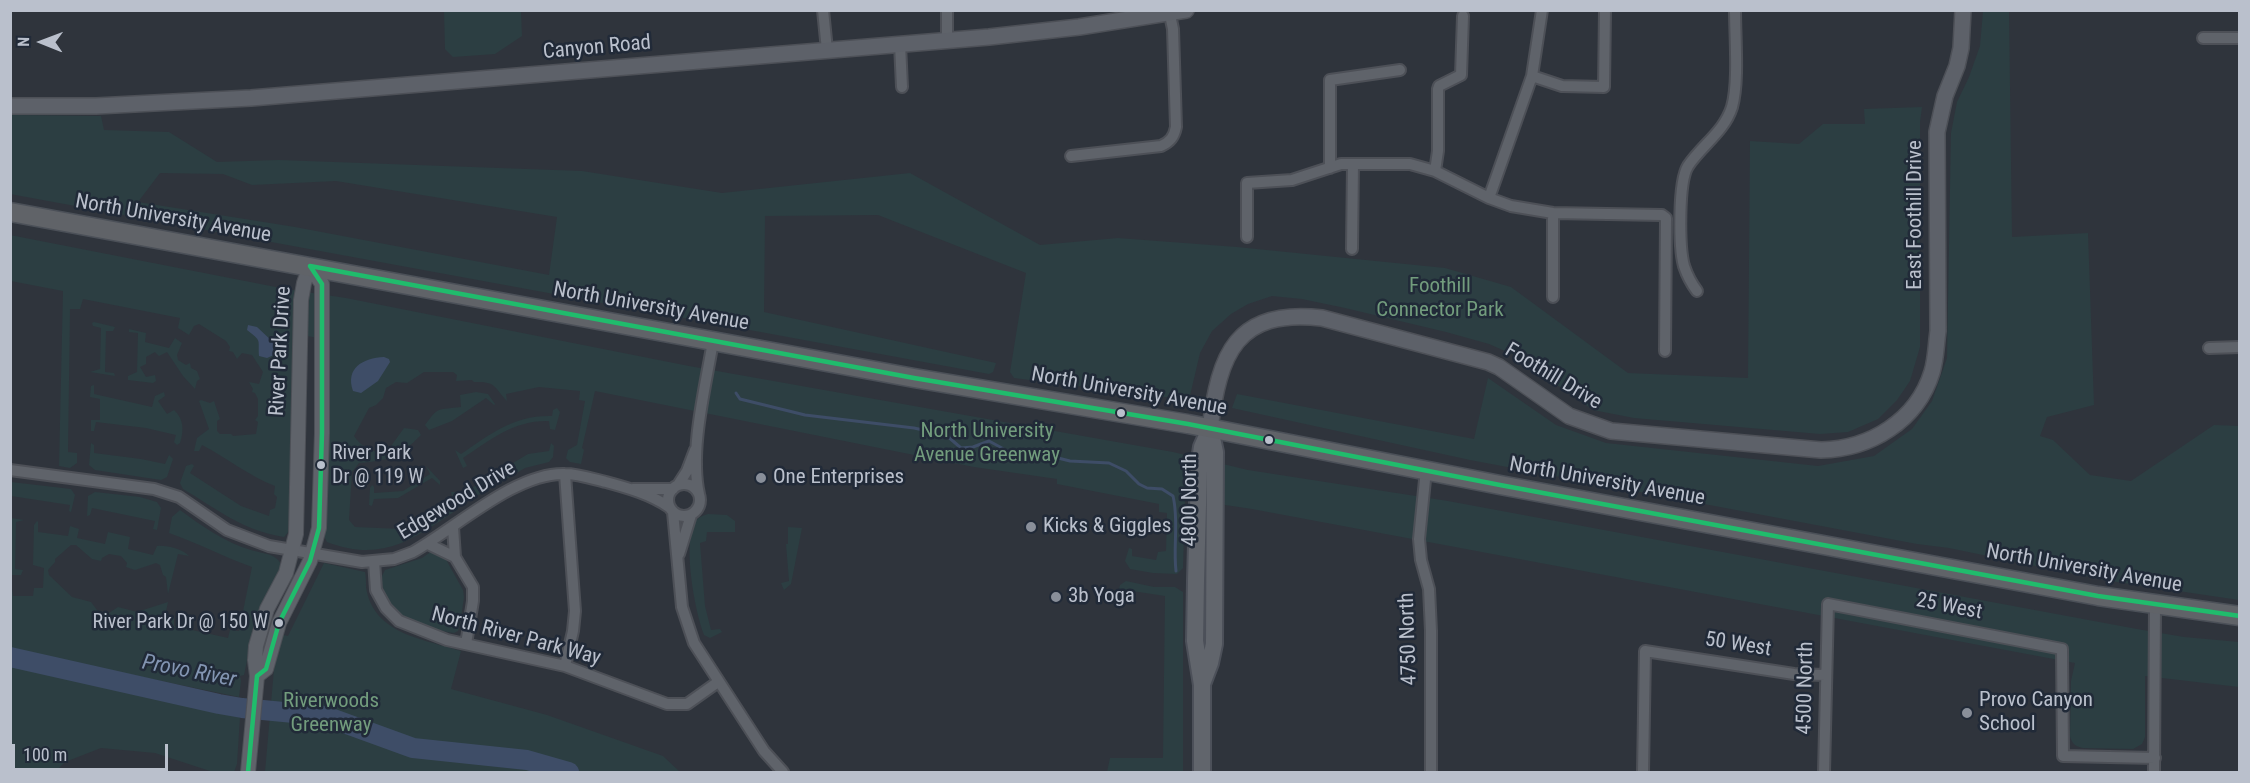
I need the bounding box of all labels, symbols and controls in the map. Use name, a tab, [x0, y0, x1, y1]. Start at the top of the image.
north arrow	[12, 12, 72, 72]
street label: Canyon Road	[542, 31, 652, 65]
text: N	[14, 37, 33, 47]
street label: East Foothill Drive	[1903, 140, 1929, 290]
street label: North University Avenue	[73, 189, 273, 249]
park label: Foothill Connector Park	[1376, 274, 1504, 324]
street label: North University Avenue	[551, 277, 751, 337]
street label: River Park Drive	[265, 285, 297, 417]
street label: Foothill Drive	[1500, 338, 1606, 416]
street label: North University Avenue	[1029, 362, 1229, 422]
unlabelled marker	[1115, 407, 1127, 419]
park label: North University Avenue Greenway	[914, 419, 1060, 469]
unlabelled marker	[1263, 434, 1275, 446]
place label: River Park Dr @ 119 W	[332, 442, 424, 489]
street label: North University Avenue	[1507, 452, 1707, 512]
street label: 4800 North	[1178, 453, 1204, 547]
street label: Edgewood Drive	[394, 456, 520, 546]
marker: River Park Dr @ 119 W	[315, 459, 327, 471]
place label: One Enterprises	[773, 465, 904, 491]
marker: One Enterprises	[754, 471, 768, 485]
place label: Kicks & Giggles	[1043, 514, 1171, 540]
marker: Kicks & Giggles	[1024, 520, 1038, 534]
street label: North University Avenue	[1984, 539, 2184, 599]
place label: 3b Yoga	[1068, 584, 1135, 610]
street label: 25 West	[1914, 588, 1984, 626]
marker: 3b Yoga	[1049, 590, 1063, 604]
street label: 4750 North	[1395, 592, 1423, 686]
street label: North River Park Way	[429, 602, 603, 672]
place label: River Park Dr @ 150 W	[93, 611, 268, 635]
marker: River Park Dr @ 150 W	[273, 617, 285, 629]
street label: 50 West	[1703, 627, 1773, 663]
street label: 4500 North	[1793, 641, 1819, 735]
water label: Provo River	[140, 650, 238, 694]
place label: Provo Canyon School	[1979, 688, 2093, 738]
park label: Riverwoods Greenway	[283, 689, 379, 739]
marker: Provo Canyon School	[1960, 706, 1974, 720]
scale bar	[15, 732, 171, 770]
text: 100 m	[23, 744, 67, 765]

